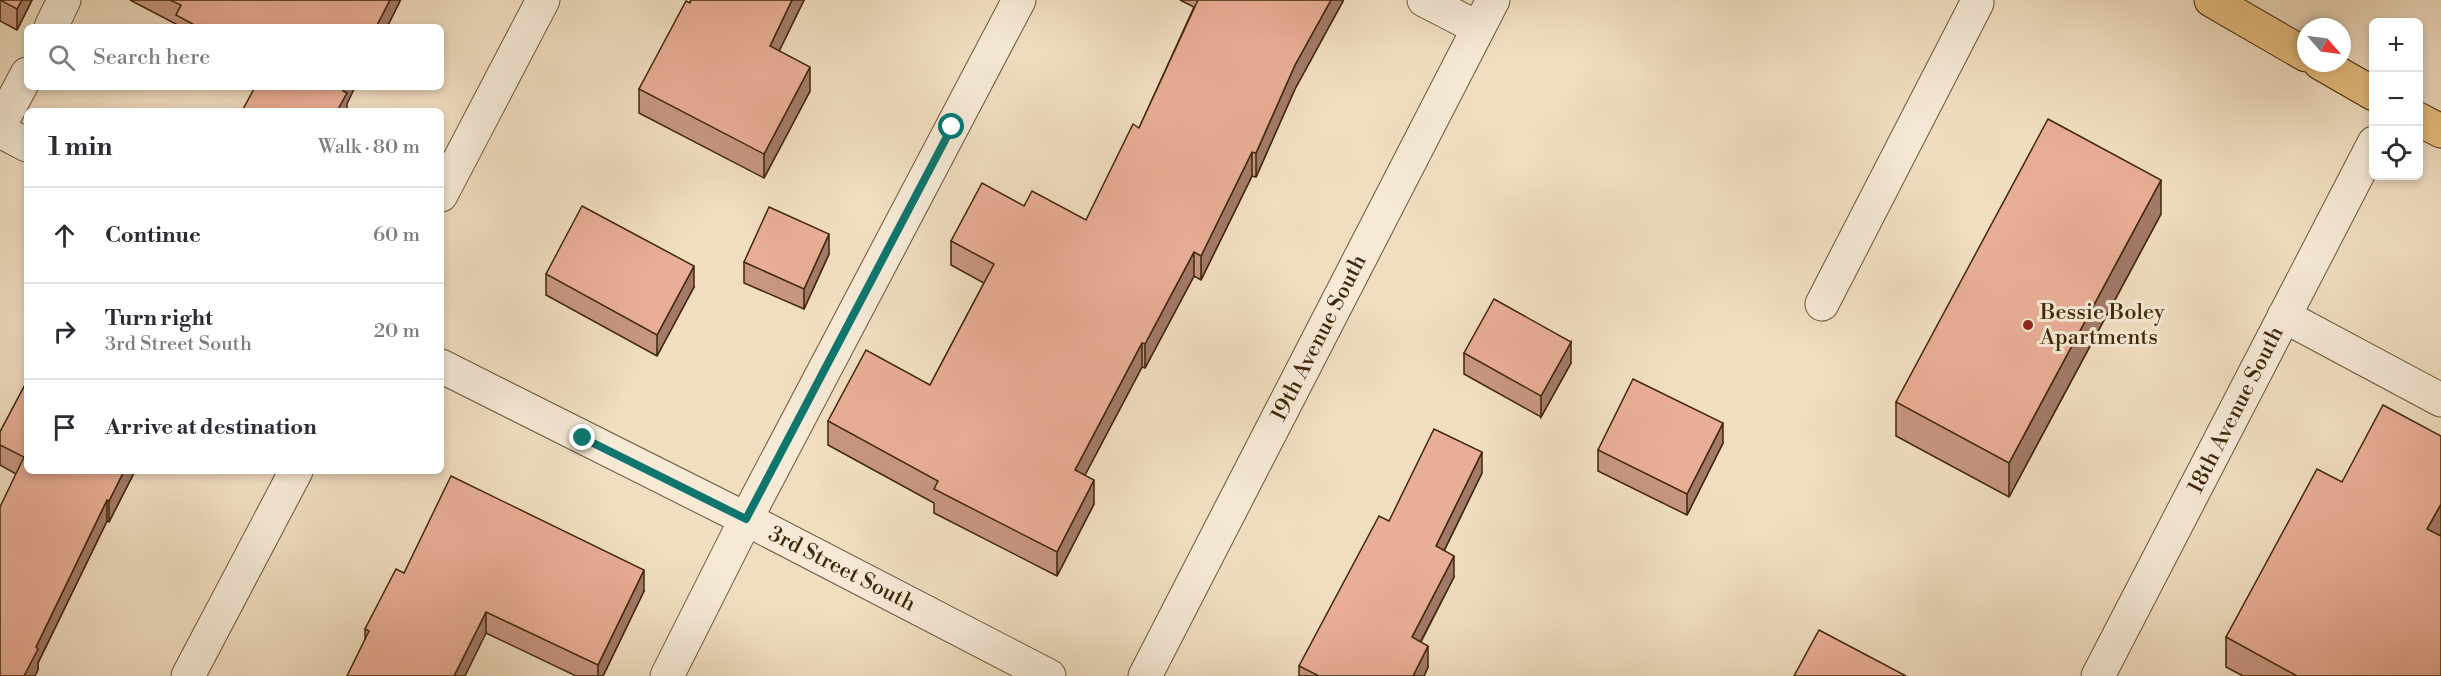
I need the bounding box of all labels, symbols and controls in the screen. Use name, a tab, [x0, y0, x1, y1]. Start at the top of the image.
north arrow	[2297, 18, 2351, 72]
map controls	[2369, 18, 2423, 180]
button: +	[2369, 18, 2423, 72]
search box	[24, 24, 444, 90]
icon: search	[45, 41, 78, 74]
text: Search here	[93, 44, 210, 71]
button: −	[2369, 72, 2423, 126]
route start	[938, 113, 964, 139]
button: locate	[2369, 126, 2423, 180]
text: 1 min	[48, 131, 113, 163]
text: Walk · 80 m	[318, 135, 420, 160]
icon: ahead	[48, 219, 81, 252]
text: Continue	[105, 222, 201, 249]
text: 60 m	[373, 223, 420, 248]
street label: 19th Avenue South	[1265, 250, 1373, 426]
place label: Bessie Boley Apartments	[2039, 299, 2165, 351]
text: Turn right	[105, 305, 213, 332]
icon: right	[48, 315, 81, 348]
marker: Bessie Boley Apartments	[2021, 318, 2035, 332]
text: 20 m	[374, 319, 420, 344]
street label: 18th Avenue South	[2182, 322, 2290, 498]
text: 3rd Street South	[105, 332, 252, 357]
icon: arrive	[48, 411, 81, 444]
text: Arrive at destination	[105, 414, 317, 441]
route end	[569, 424, 595, 450]
street label: 3rd Street South	[764, 520, 920, 618]

